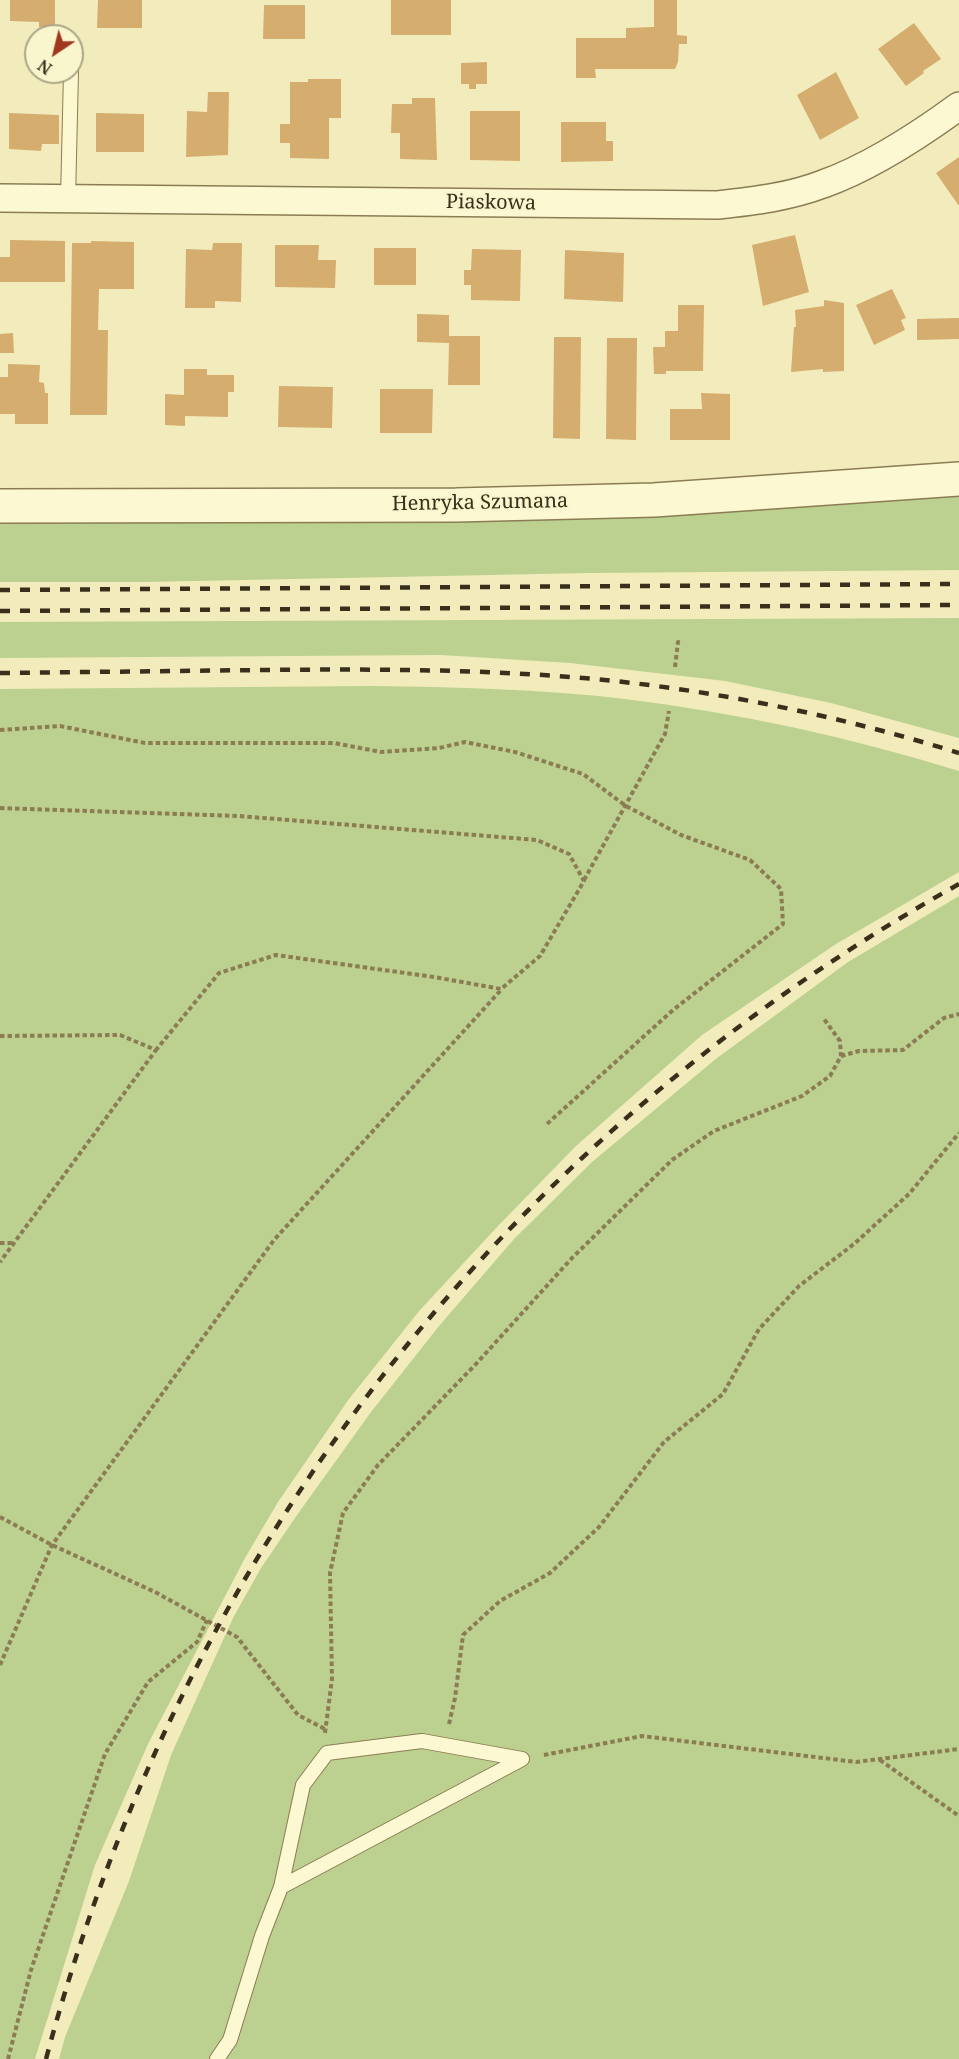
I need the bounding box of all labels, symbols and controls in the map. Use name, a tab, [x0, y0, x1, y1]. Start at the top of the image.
north arrow	[24, 24, 84, 84]
text: N	[33, 54, 56, 80]
street label: Piaskowa	[446, 190, 536, 216]
street label: Henryka Szumana	[392, 489, 568, 517]

